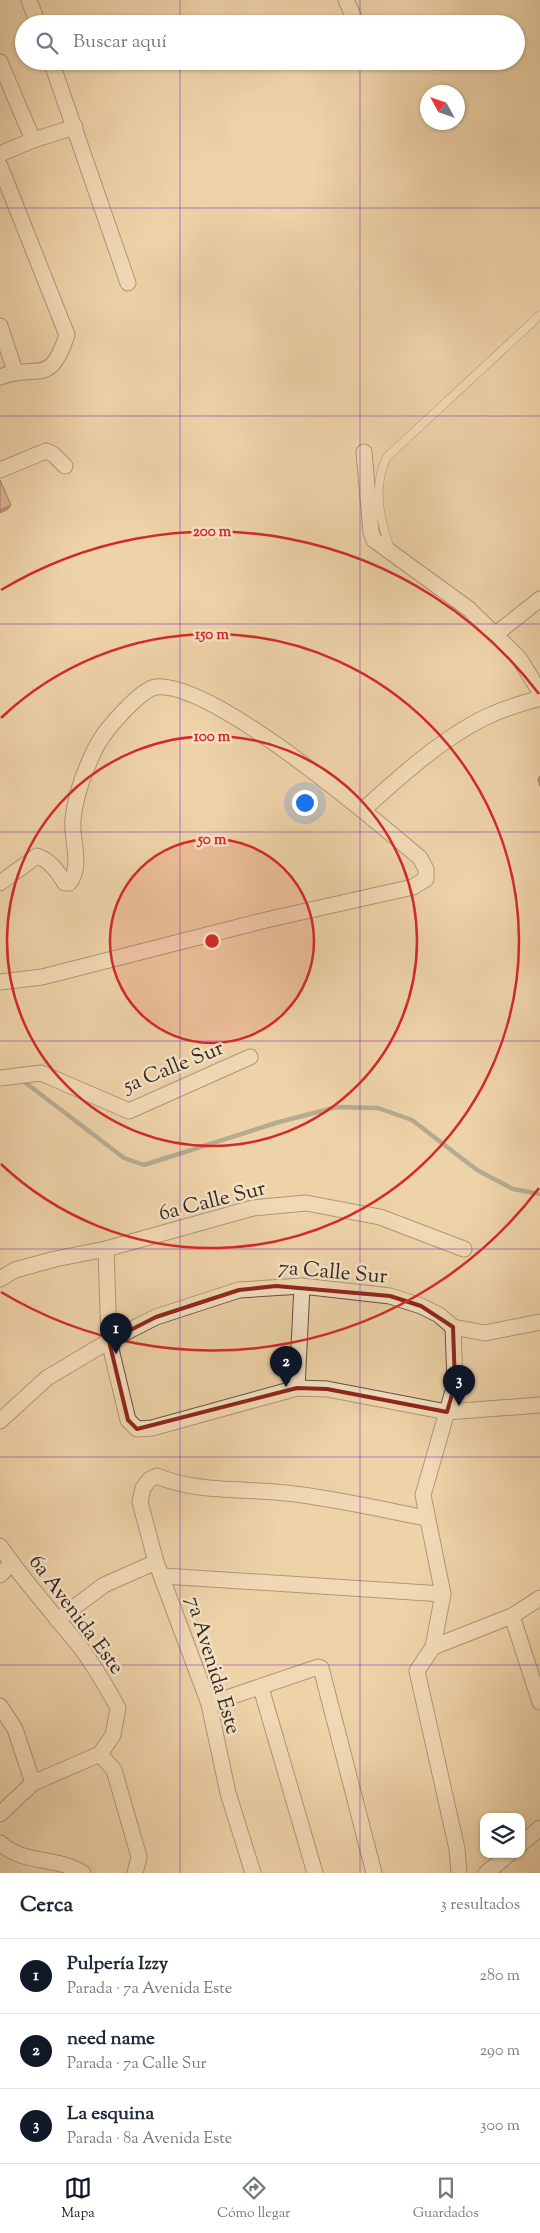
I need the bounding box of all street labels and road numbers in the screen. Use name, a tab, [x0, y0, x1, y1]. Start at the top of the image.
street label: 5a Calle Sur	[118, 1034, 229, 1102]
street label: 6a Calle Sur	[156, 1174, 269, 1230]
street label: 7a Calle Sur	[277, 1253, 389, 1293]
street label: 6a Avenida Este	[20, 1549, 130, 1681]
street label: 7a Avenida Este	[177, 1593, 247, 1738]

